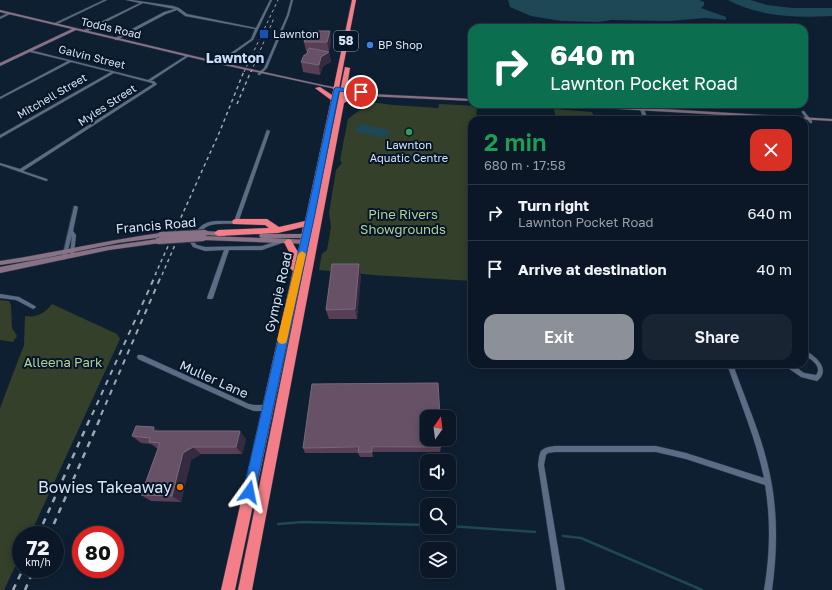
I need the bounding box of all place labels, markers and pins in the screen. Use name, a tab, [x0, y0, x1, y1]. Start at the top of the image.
place label: Lawnton	[273, 27, 319, 40]
marker: Lawnton	[258, 28, 270, 40]
place label: BP Shop	[378, 38, 423, 51]
marker: BP Shop	[365, 40, 375, 50]
pin	[344, 75, 378, 109]
marker: Lawnton Aquatic Centre	[404, 127, 414, 137]
place label: Lawnton Aquatic Centre	[370, 138, 448, 164]
place label: Bowies Takeaway	[38, 477, 172, 497]
marker: Bowies Takeaway	[175, 482, 185, 492]

